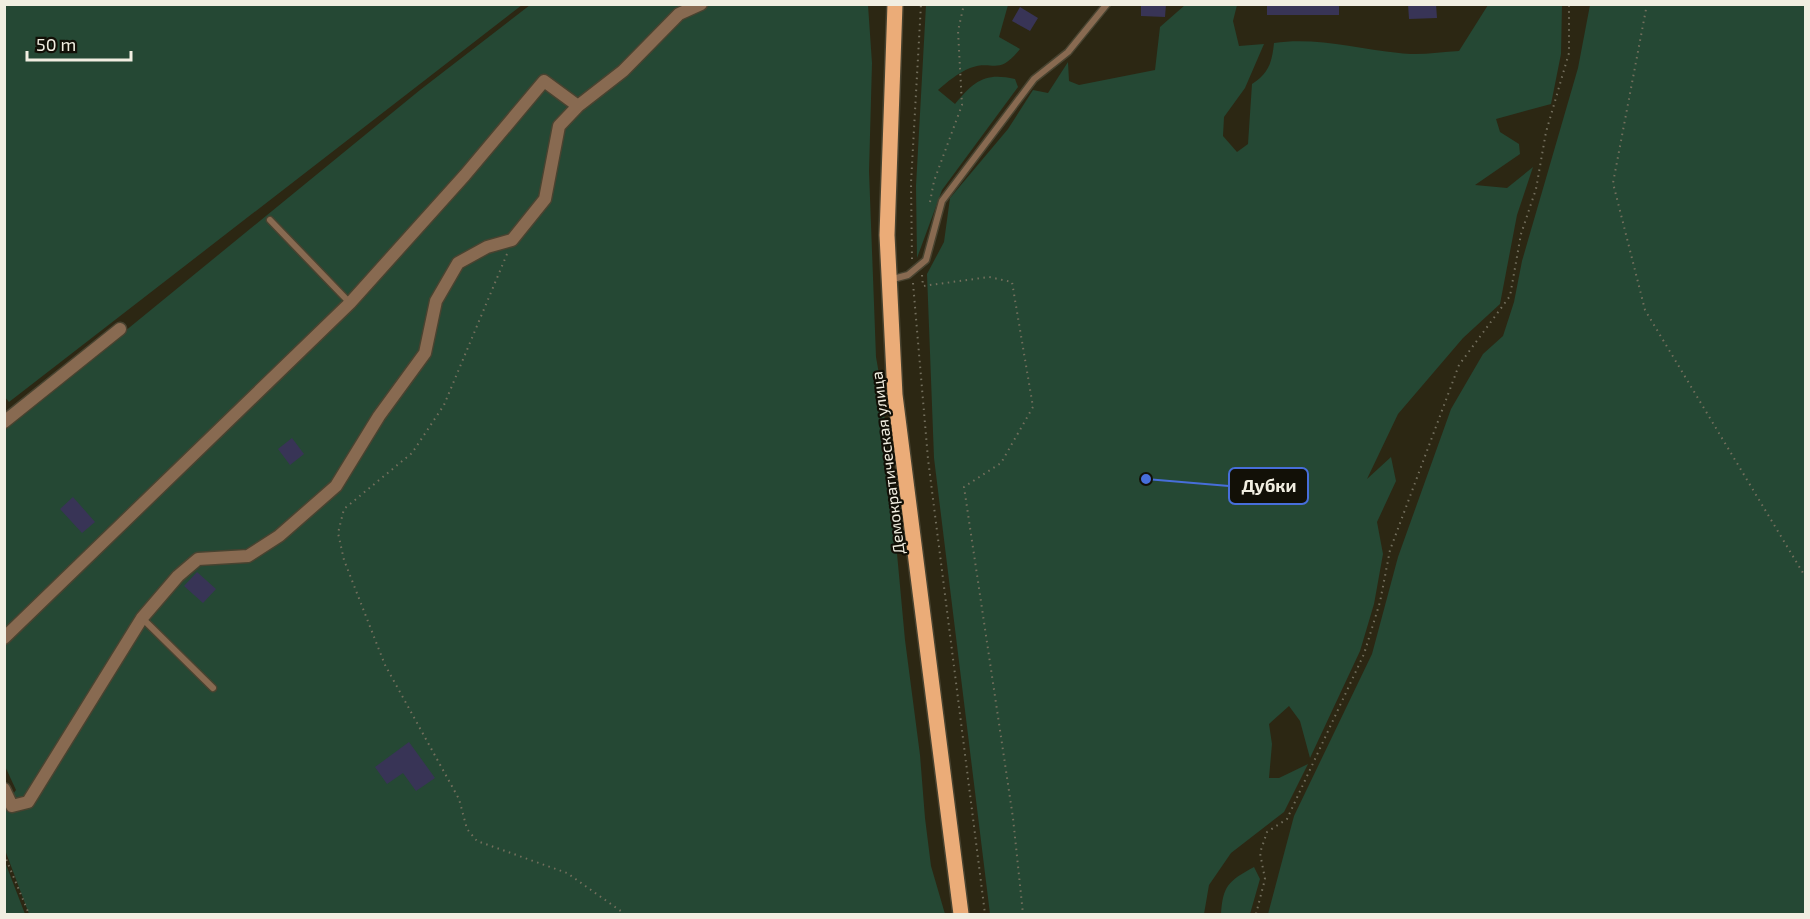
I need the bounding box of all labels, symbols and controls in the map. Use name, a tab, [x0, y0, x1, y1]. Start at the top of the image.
scale bar	[27, 24, 130, 62]
text: 50 m	[36, 33, 76, 55]
street label: Демократическая улица	[866, 370, 909, 556]
callout: Дубки	[1229, 468, 1308, 504]
text: Дубки	[1241, 474, 1297, 496]

